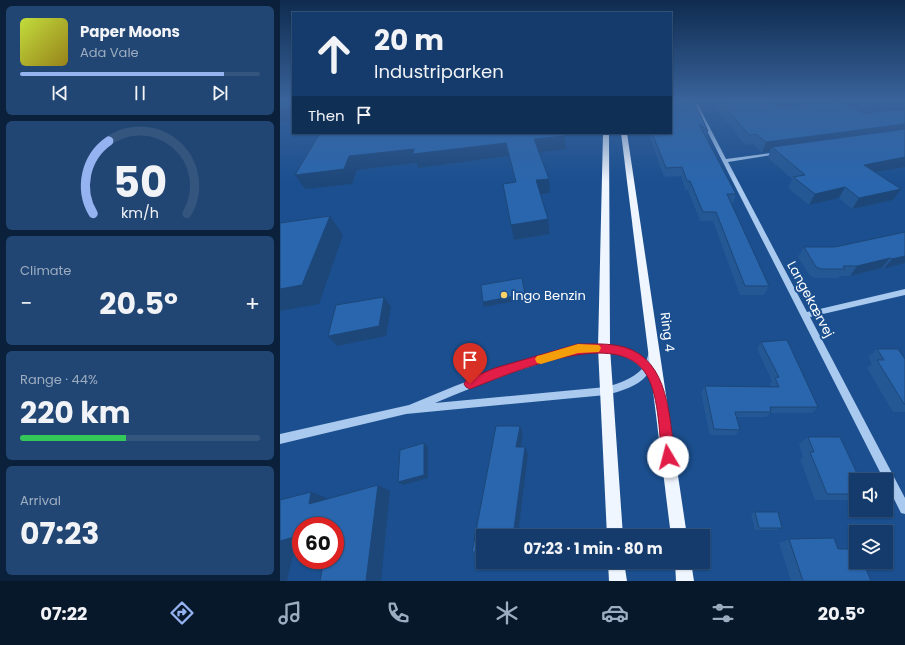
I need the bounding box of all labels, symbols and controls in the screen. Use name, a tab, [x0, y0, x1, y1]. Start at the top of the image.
text: Paper Moons	[80, 21, 180, 42]
text: 20 m	[374, 21, 444, 60]
icon: ahead	[308, 28, 360, 80]
text: Ada Vale	[80, 43, 139, 62]
text: Industriparken	[374, 59, 504, 84]
icon: previous	[49, 82, 71, 104]
icon: pause	[129, 82, 151, 104]
icon: next	[209, 82, 231, 104]
icon: arrive	[353, 104, 375, 126]
text: Then	[308, 105, 345, 126]
text: 50	[113, 152, 167, 211]
text: km/h	[121, 202, 159, 222]
street label: Langekærvej	[782, 258, 839, 341]
text: Climate	[20, 261, 71, 280]
text: 20.5°	[99, 282, 178, 325]
place label: Ingo Benzin	[512, 286, 586, 305]
text: −	[20, 288, 32, 319]
text: +	[245, 288, 260, 319]
marker: Ingo Benzin	[499, 290, 509, 300]
street label: Ring 4	[656, 311, 679, 353]
pin	[453, 343, 487, 384]
icon: arrive	[459, 349, 481, 371]
text: Range · 44%	[20, 370, 98, 389]
text: 220 km	[20, 391, 131, 434]
position arrow	[647, 436, 689, 478]
map controls	[849, 473, 893, 569]
button: sound	[849, 473, 893, 517]
text: Arrival	[20, 491, 61, 510]
text: 07:23	[20, 512, 99, 555]
speed limit sign: 60	[292, 517, 344, 569]
button: layers	[849, 525, 893, 569]
text: 07:23 · 1 min · 80 m	[523, 538, 663, 559]
icon: directions	[168, 599, 196, 627]
icon: music	[276, 599, 304, 627]
icon: phone	[384, 599, 412, 627]
icon: climate	[493, 599, 521, 627]
icon: car	[601, 599, 629, 627]
icon: filters	[709, 599, 737, 627]
text: 07:22	[40, 601, 87, 626]
text: 20.5°	[818, 601, 865, 626]

